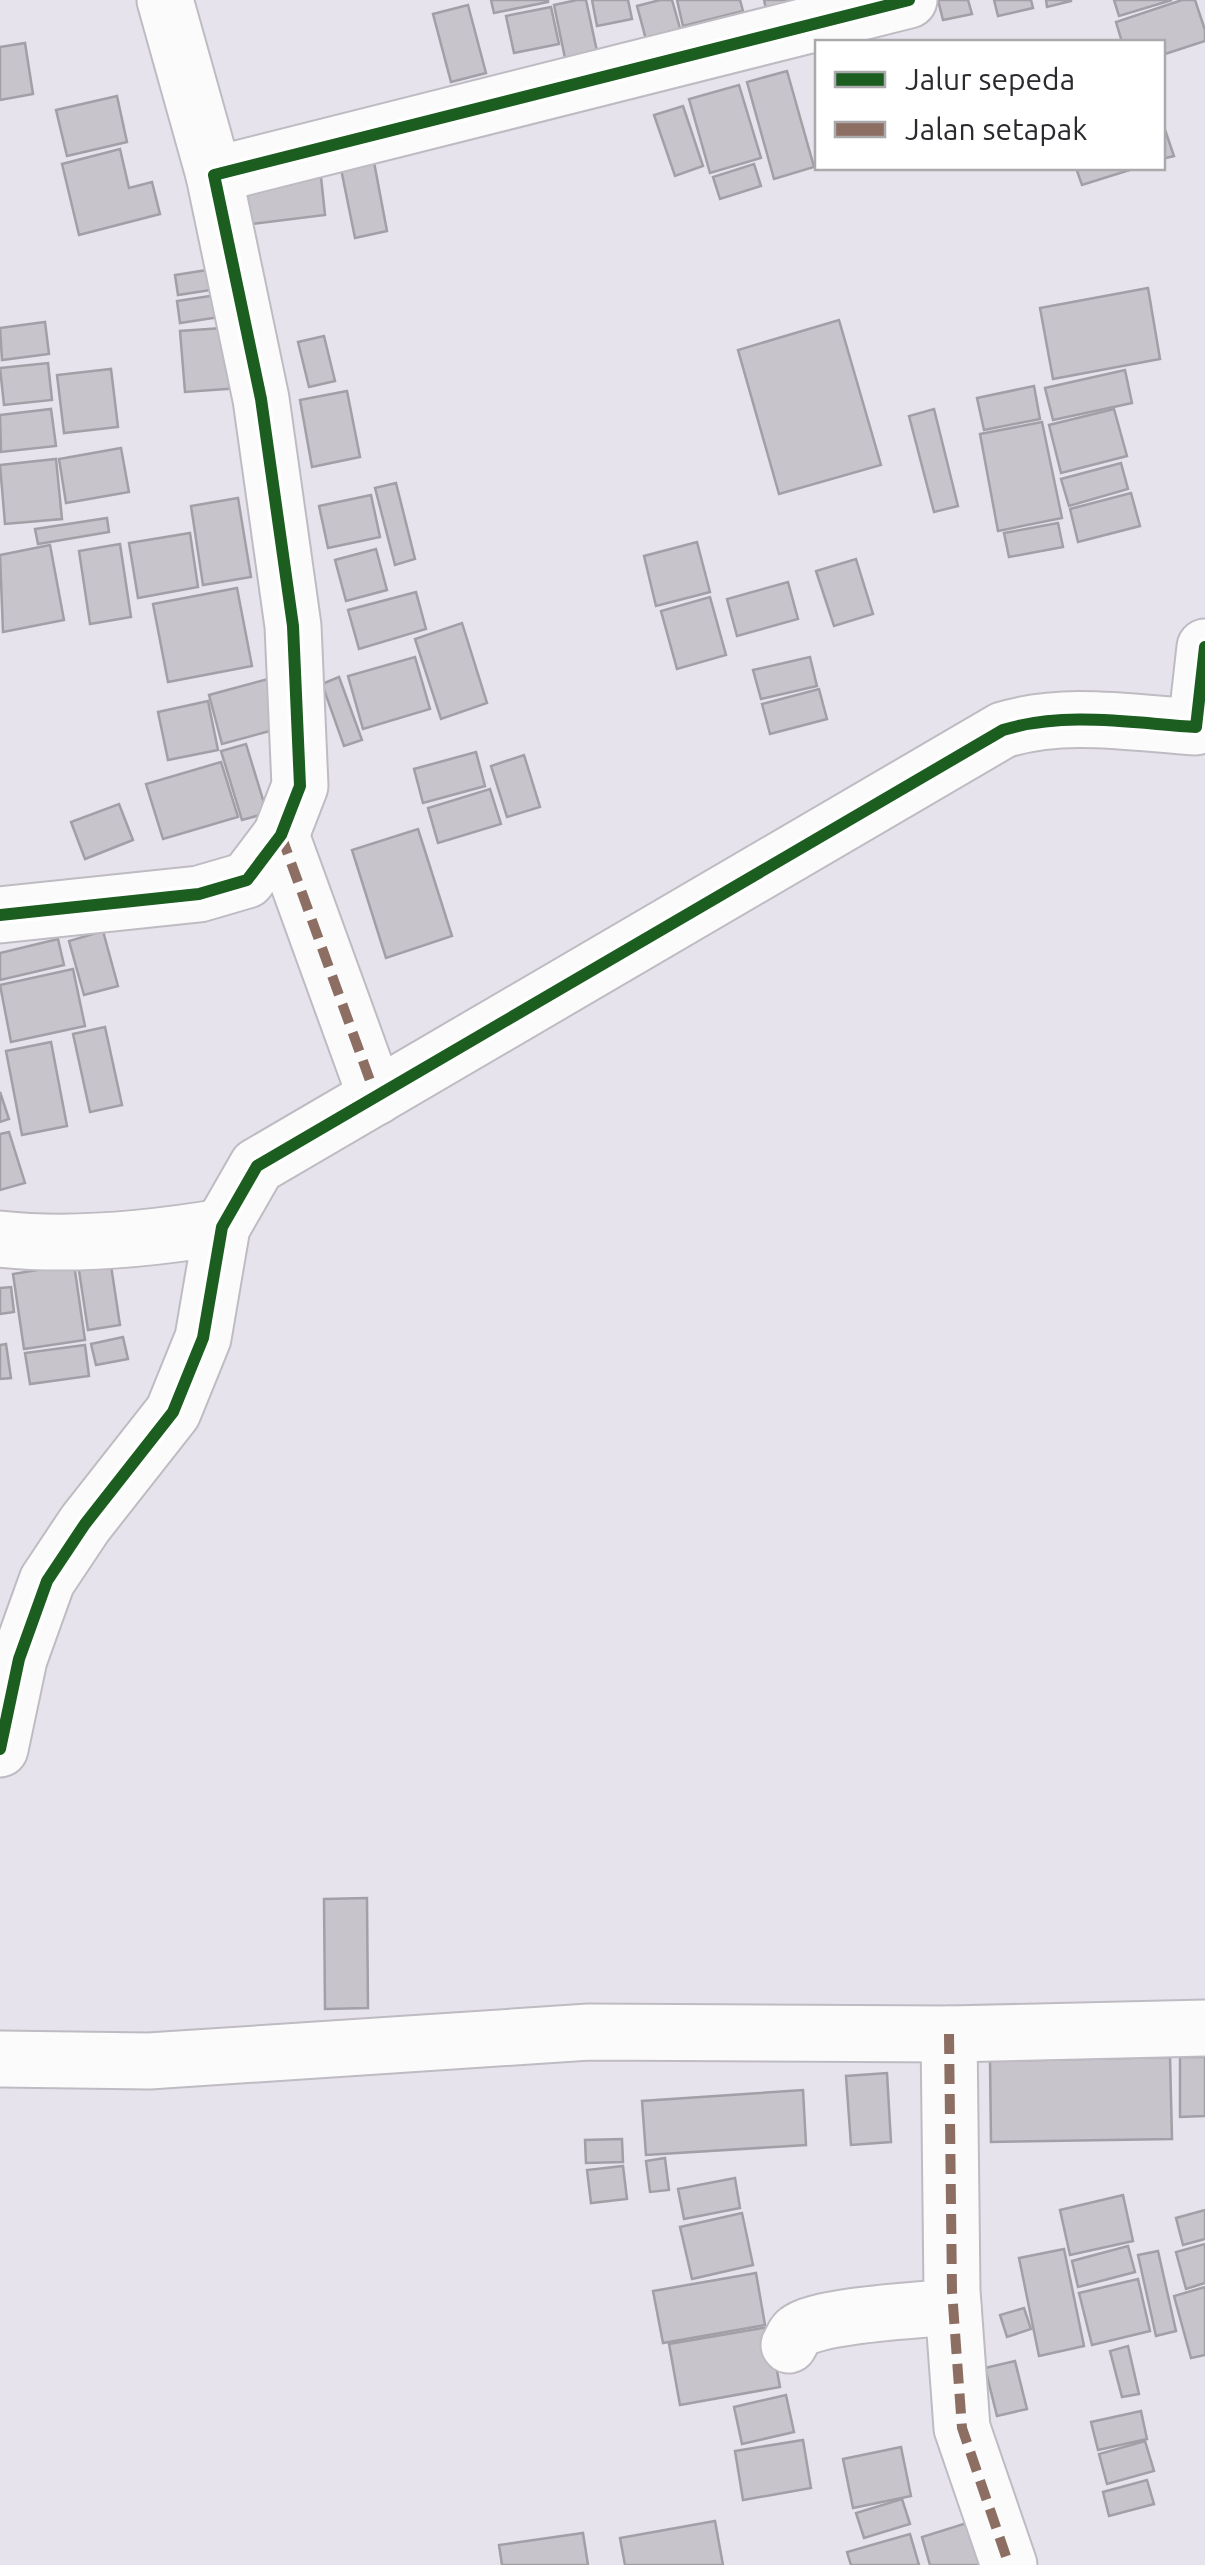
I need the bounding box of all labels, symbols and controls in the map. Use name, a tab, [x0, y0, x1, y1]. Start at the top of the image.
legend	[815, 40, 1165, 170]
text: Jalur sepeda	[905, 62, 1075, 96]
text: Jalan setapak	[905, 112, 1087, 146]

